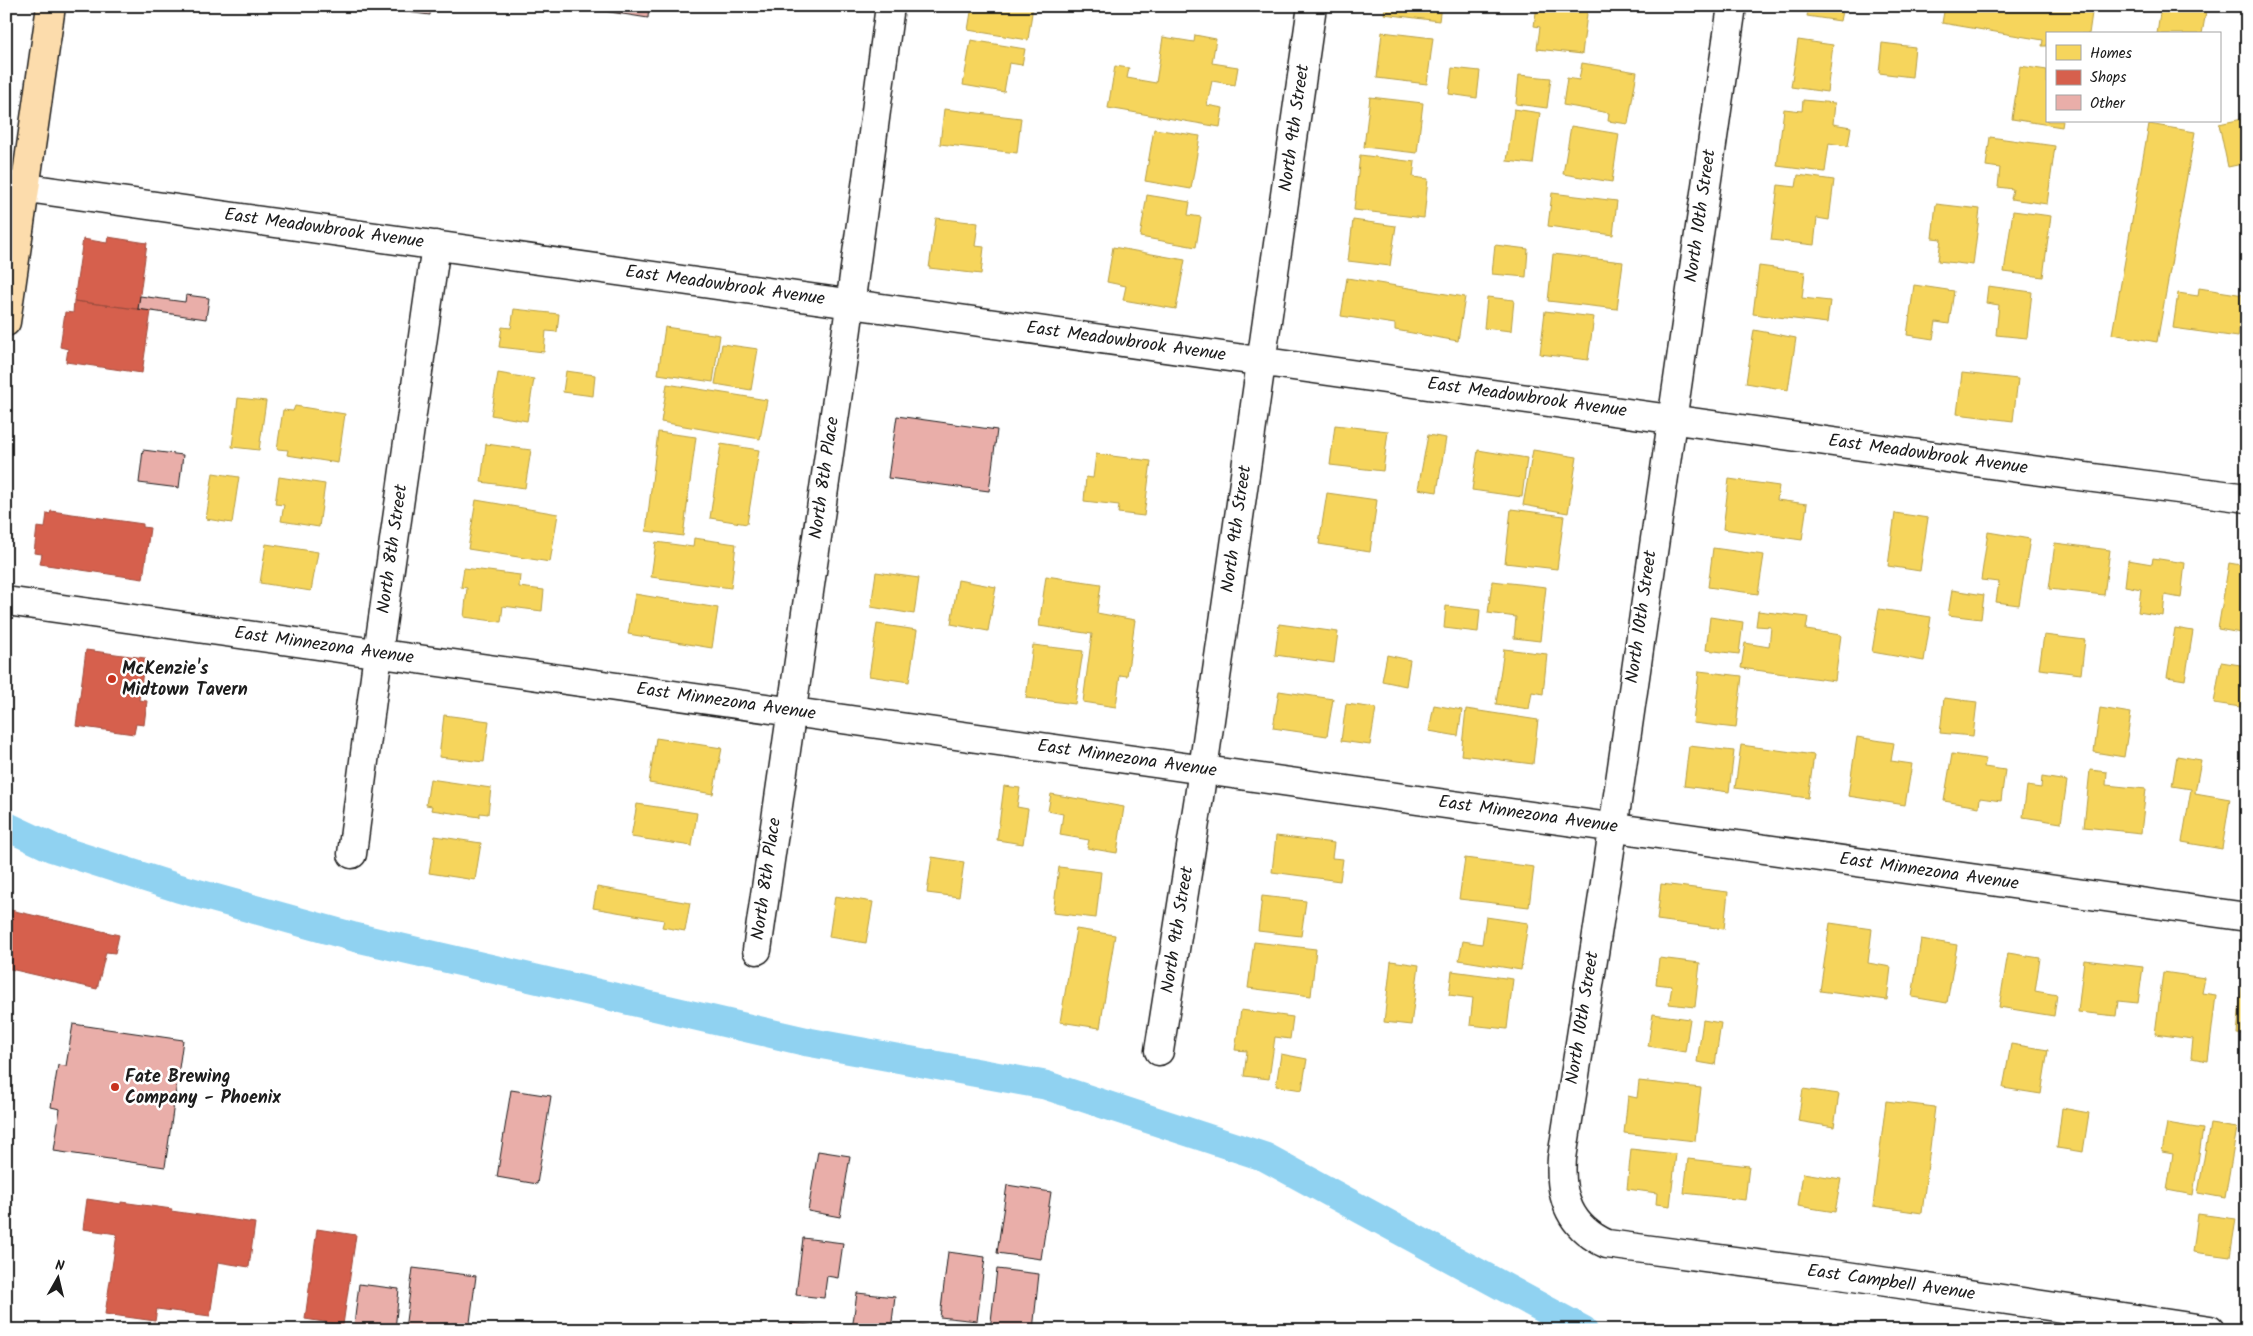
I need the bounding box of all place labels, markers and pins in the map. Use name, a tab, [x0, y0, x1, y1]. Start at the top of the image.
place label: McKenzie's Midtown Tavern	[122, 655, 248, 705]
marker: McKenzie's Midtown Tavern	[106, 673, 118, 685]
place label: Fate Brewing Company - Phoenix	[125, 1063, 281, 1113]
marker: Fate Brewing Company - Phoenix	[109, 1081, 121, 1093]

